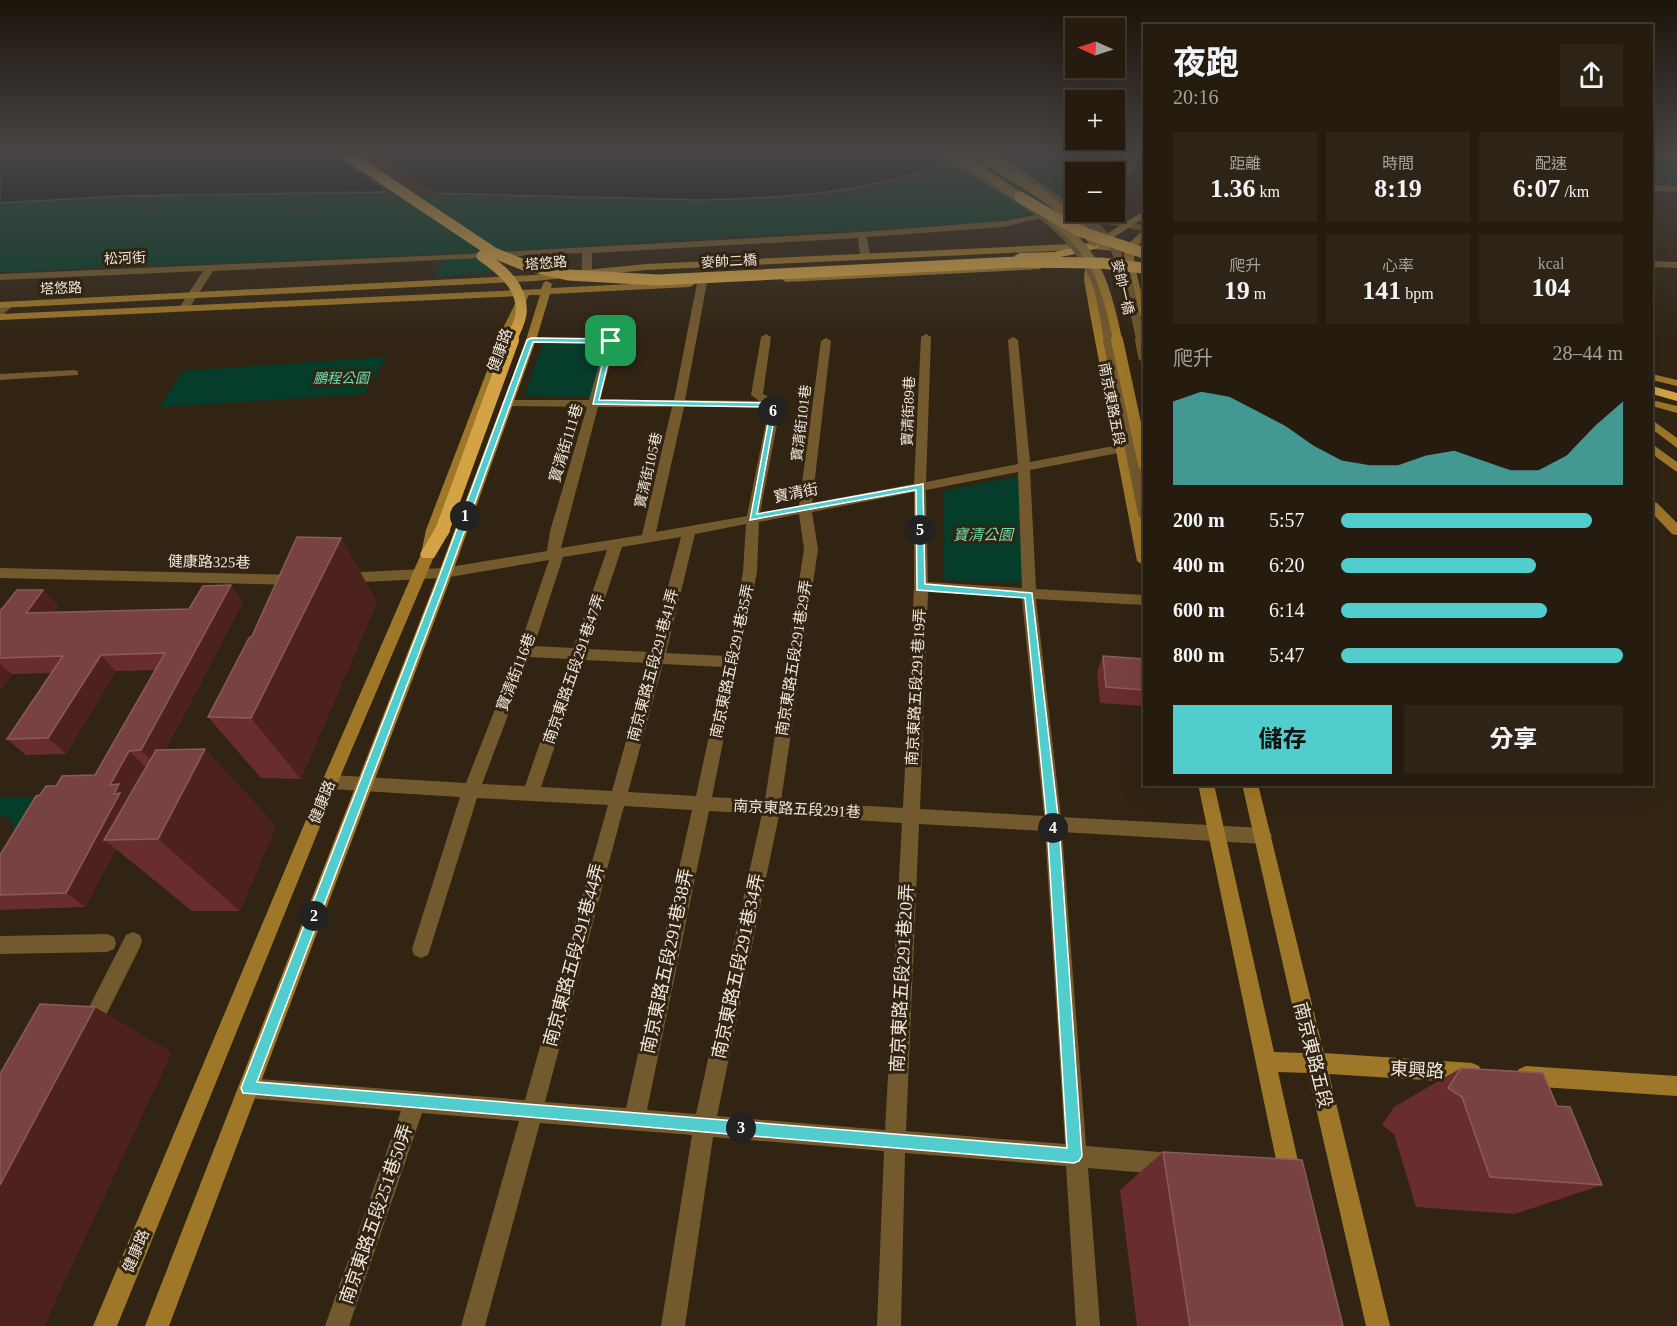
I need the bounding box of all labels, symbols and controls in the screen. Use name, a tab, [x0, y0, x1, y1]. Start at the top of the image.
north arrow	[1065, 18, 1125, 78]
map controls	[1065, 18, 1125, 222]
button: share	[1560, 44, 1623, 107]
text: 夜跑	[1173, 45, 1239, 81]
text: 20:16	[1173, 86, 1219, 108]
button: +	[1065, 90, 1125, 150]
text: 距離	[1229, 155, 1261, 172]
text: 時間	[1382, 155, 1414, 172]
text: 配速	[1535, 155, 1567, 172]
button: −	[1065, 162, 1125, 222]
text: 1.36	[1210, 174, 1256, 203]
text: 8:19	[1374, 174, 1422, 203]
text: 6:07	[1513, 174, 1560, 203]
text: km	[1256, 183, 1280, 200]
text: /km	[1560, 183, 1589, 200]
street label: 松河街	[104, 250, 146, 267]
street label: 麥帥二橋	[701, 252, 757, 270]
street label: 塔悠路	[524, 254, 568, 273]
text: kcal	[1538, 255, 1564, 272]
text: 爬升	[1229, 257, 1261, 274]
text: 心率	[1382, 257, 1414, 274]
street label: 麥帥一橋	[1109, 258, 1137, 316]
text: 104	[1532, 273, 1571, 302]
text: 19	[1224, 276, 1250, 305]
text: 141	[1362, 276, 1401, 305]
street label: 塔悠路	[40, 280, 82, 297]
text: m	[1250, 285, 1266, 302]
text: bpm	[1401, 285, 1434, 302]
pin	[585, 315, 636, 366]
icon: arrive	[594, 324, 627, 357]
street label: 健康路	[485, 326, 515, 374]
text: 28–44 m	[1552, 342, 1623, 364]
text: 爬升	[1173, 347, 1213, 369]
street label: 南京東路五段	[1096, 361, 1127, 447]
park label: 鵬程公園	[313, 371, 371, 386]
street label: 寶清街89巷	[900, 376, 917, 446]
street label: 寶清街101巷	[789, 384, 814, 462]
pin: 6	[758, 396, 788, 426]
street label: 寶清街111巷	[545, 401, 586, 484]
text: 6	[769, 402, 777, 419]
street label: 寶清街105巷	[633, 431, 664, 509]
street label: 寶清街	[772, 480, 820, 505]
pin: 1	[450, 501, 480, 531]
text: 1	[461, 507, 469, 524]
text: 200 m	[1173, 509, 1225, 531]
text: 5:57	[1269, 509, 1305, 531]
pin: 5	[905, 515, 935, 545]
text: 5	[916, 521, 924, 538]
park label: 寶清公園	[953, 527, 1015, 543]
street label: 健康路325巷	[168, 553, 250, 571]
text: 400 m	[1173, 554, 1225, 576]
text: 6:20	[1269, 554, 1305, 576]
street label: 南京東路五段291巷29弄	[774, 579, 814, 737]
street label: 南京東路五段291巷35弄	[708, 582, 756, 740]
street label: 南京東路五段291巷41弄	[625, 587, 681, 743]
street label: 南京東路五段291巷47弄	[541, 592, 607, 746]
text: 600 m	[1173, 599, 1225, 621]
text: 6:14	[1269, 599, 1305, 621]
street label: 南京東路五段291巷19弄	[904, 608, 928, 766]
street label: 寶清街116巷	[493, 631, 538, 713]
text: 800 m	[1173, 644, 1225, 666]
text: 5:47	[1269, 644, 1305, 666]
button: 儲存	[1173, 705, 1392, 774]
button: 分享	[1404, 705, 1623, 774]
street label: 健康路	[306, 778, 338, 826]
street label: 南京東路五段291巷	[733, 798, 861, 820]
pin: 4	[1038, 813, 1068, 843]
text: 4	[1049, 819, 1057, 836]
street label: 南京東路五段291巷44弄	[540, 861, 608, 1049]
street label: 南京東路五段291巷38弄	[638, 866, 696, 1056]
street label: 南京東路五段291巷34弄	[709, 871, 767, 1061]
street label: 南京東路五段291巷20弄	[887, 883, 917, 1073]
pin: 2	[299, 901, 329, 931]
text: 2	[310, 907, 318, 924]
street label: 南京東路五段	[1290, 1000, 1336, 1110]
street label: 東興路	[1390, 1059, 1444, 1081]
pin: 3	[726, 1113, 756, 1143]
text: 3	[737, 1119, 745, 1136]
street label: 南京東路五段251巷50弄	[336, 1121, 416, 1307]
street label: 健康路	[120, 1227, 152, 1275]

